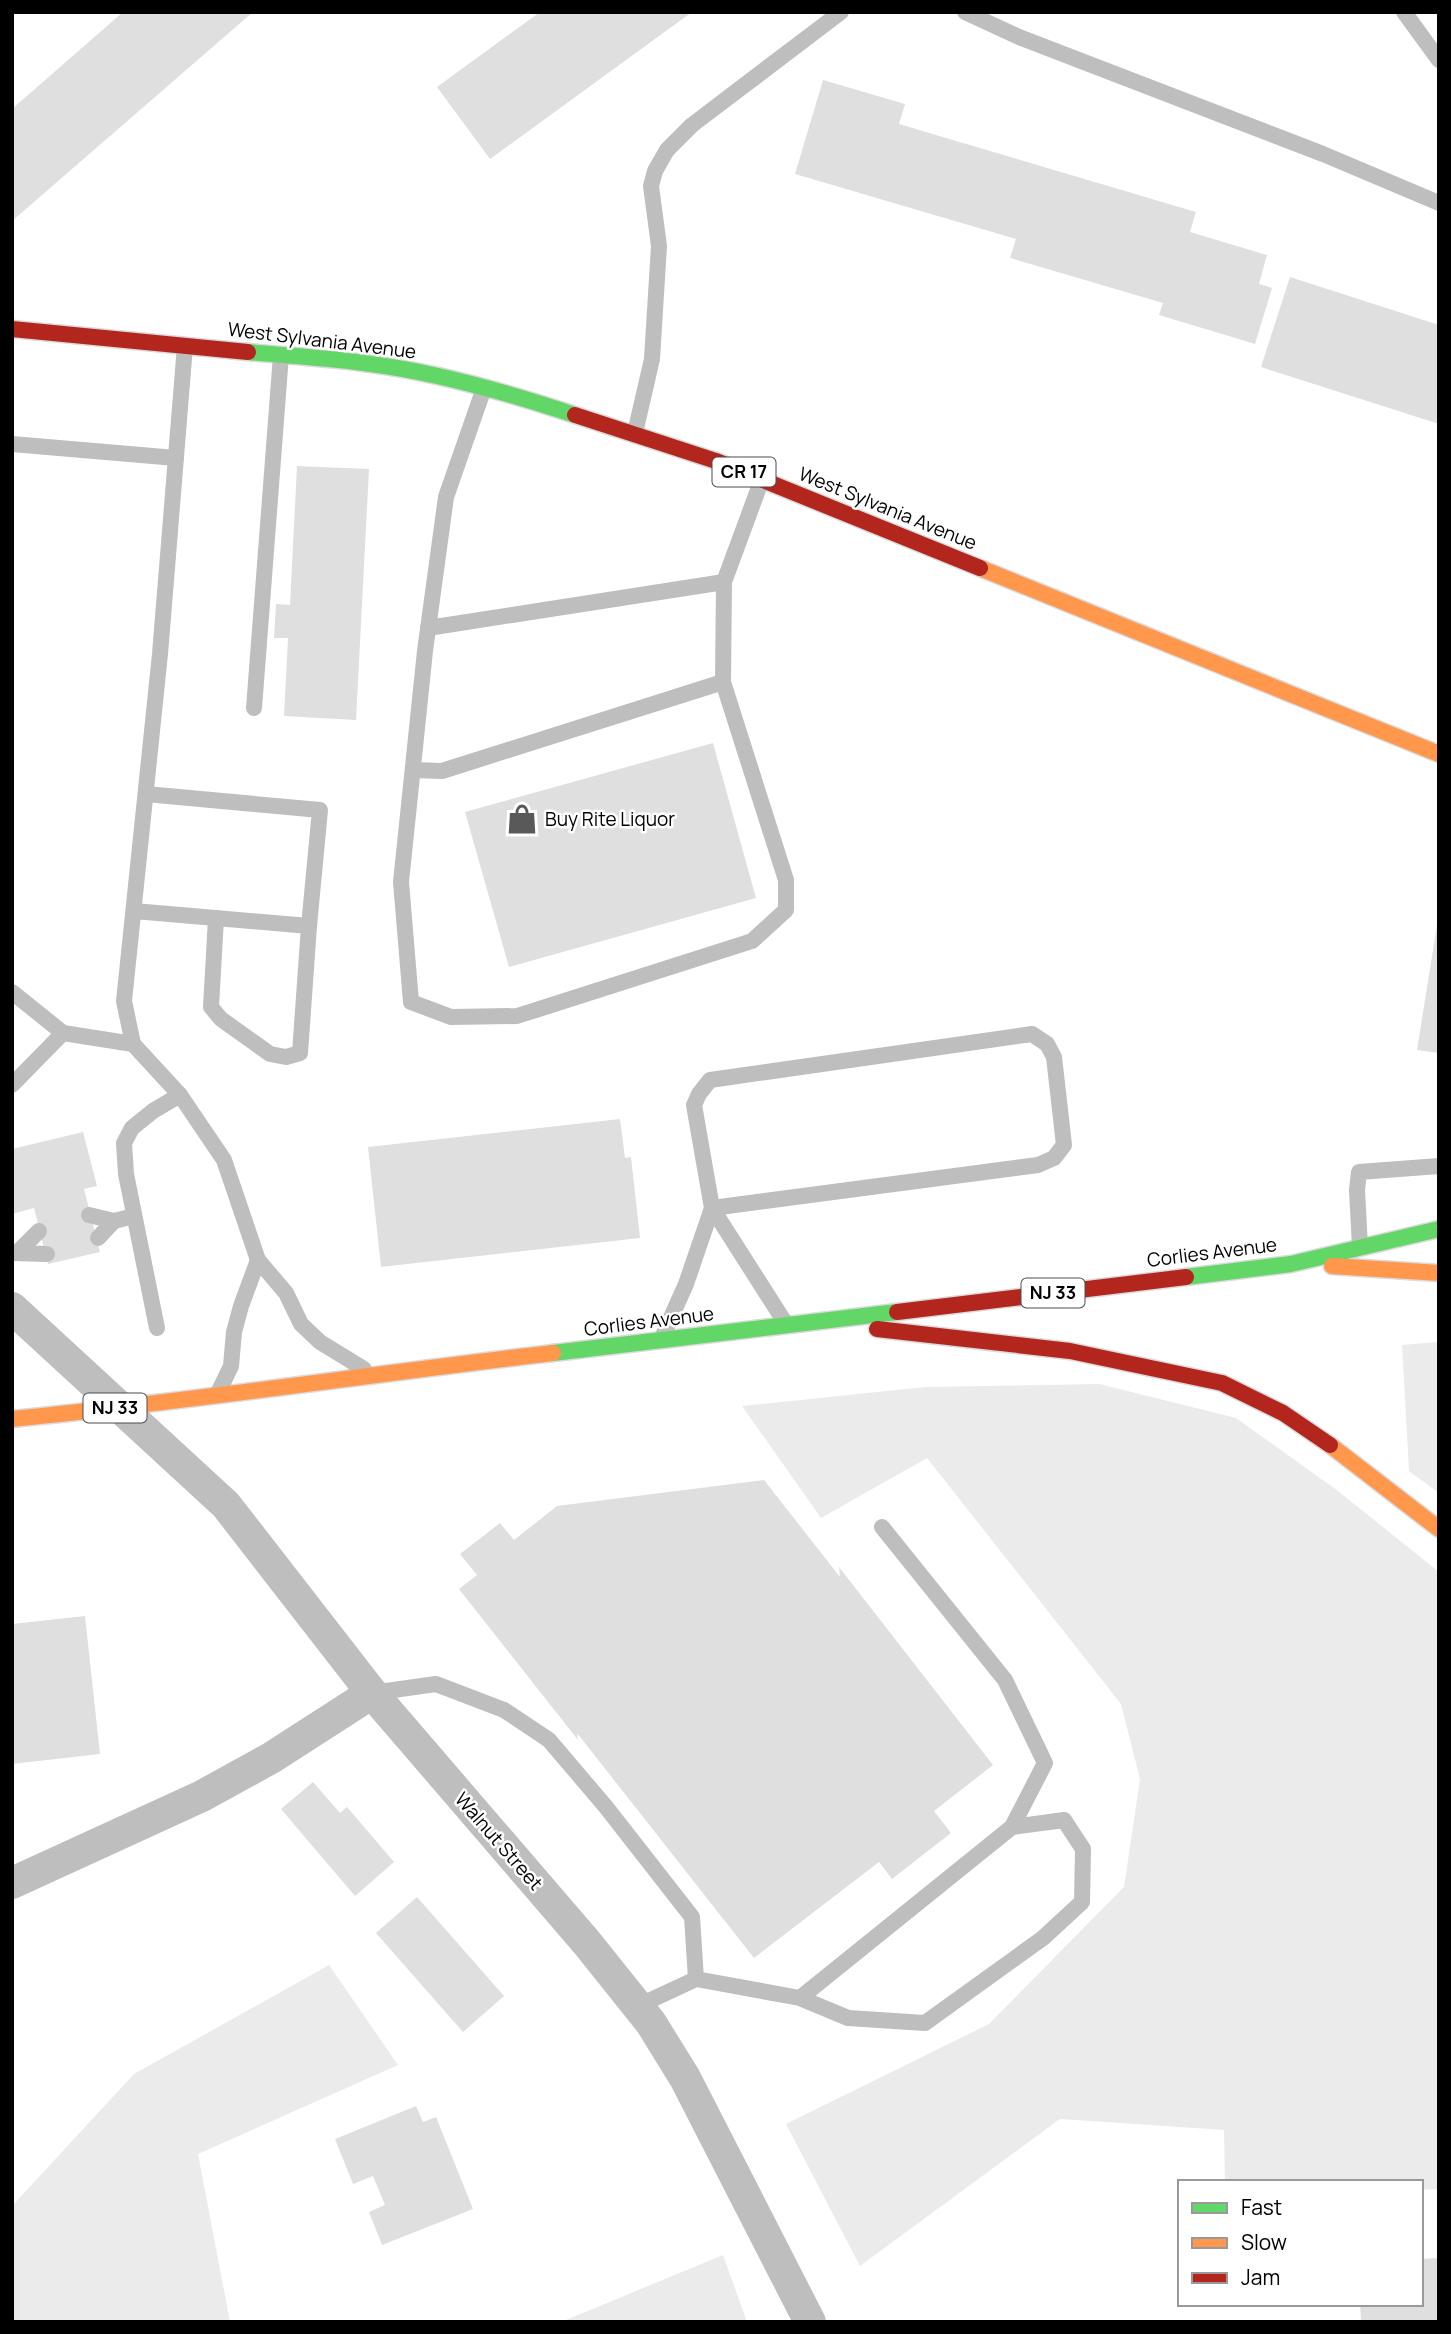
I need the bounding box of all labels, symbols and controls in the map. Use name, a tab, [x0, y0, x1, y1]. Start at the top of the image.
street label: West Sylvania Avenue	[226, 316, 418, 364]
road number: CR 17	[712, 458, 776, 486]
street label: West Sylvania Avenue	[795, 460, 981, 556]
shop icon: Buy Rite Liquor	[505, 802, 539, 836]
place label: Buy Rite Liquor	[545, 806, 675, 832]
street label: Corlies Avenue	[1146, 1231, 1278, 1273]
road number: NJ 33	[1021, 1278, 1084, 1308]
street label: Corlies Avenue	[583, 1300, 715, 1342]
road number: NJ 33	[83, 1394, 146, 1422]
street label: Walnut Street	[449, 1787, 549, 1895]
legend	[1178, 2180, 1423, 2306]
text: Fast	[1241, 2193, 1282, 2221]
text: Slow	[1241, 2228, 1287, 2256]
text: Jam	[1241, 2263, 1280, 2291]

